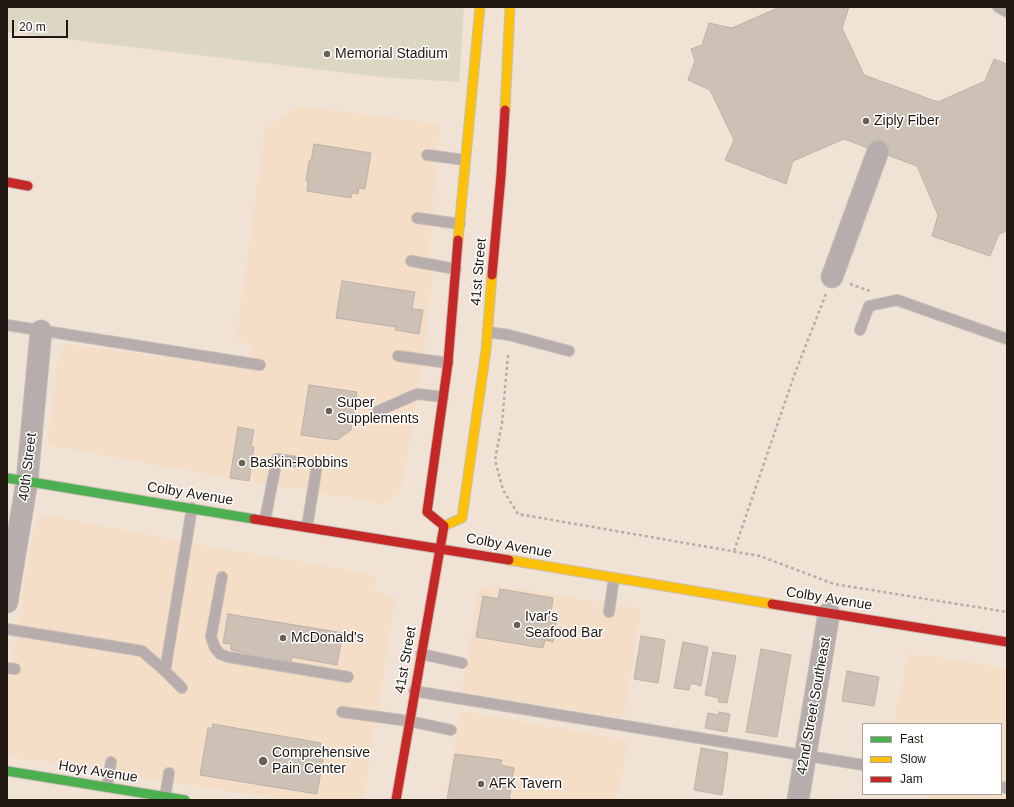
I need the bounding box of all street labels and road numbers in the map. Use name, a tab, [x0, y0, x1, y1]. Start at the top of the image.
street label: 41st Street	[468, 238, 490, 306]
street label: 40th Street	[15, 432, 41, 502]
street label: Colby Avenue	[146, 479, 234, 509]
street label: Colby Avenue	[465, 530, 553, 562]
street label: Colby Avenue	[785, 584, 873, 614]
street label: 41st Street	[392, 625, 420, 695]
street label: 42nd Street Southeast	[794, 636, 834, 776]
street label: Hoyt Avenue	[57, 757, 139, 787]

